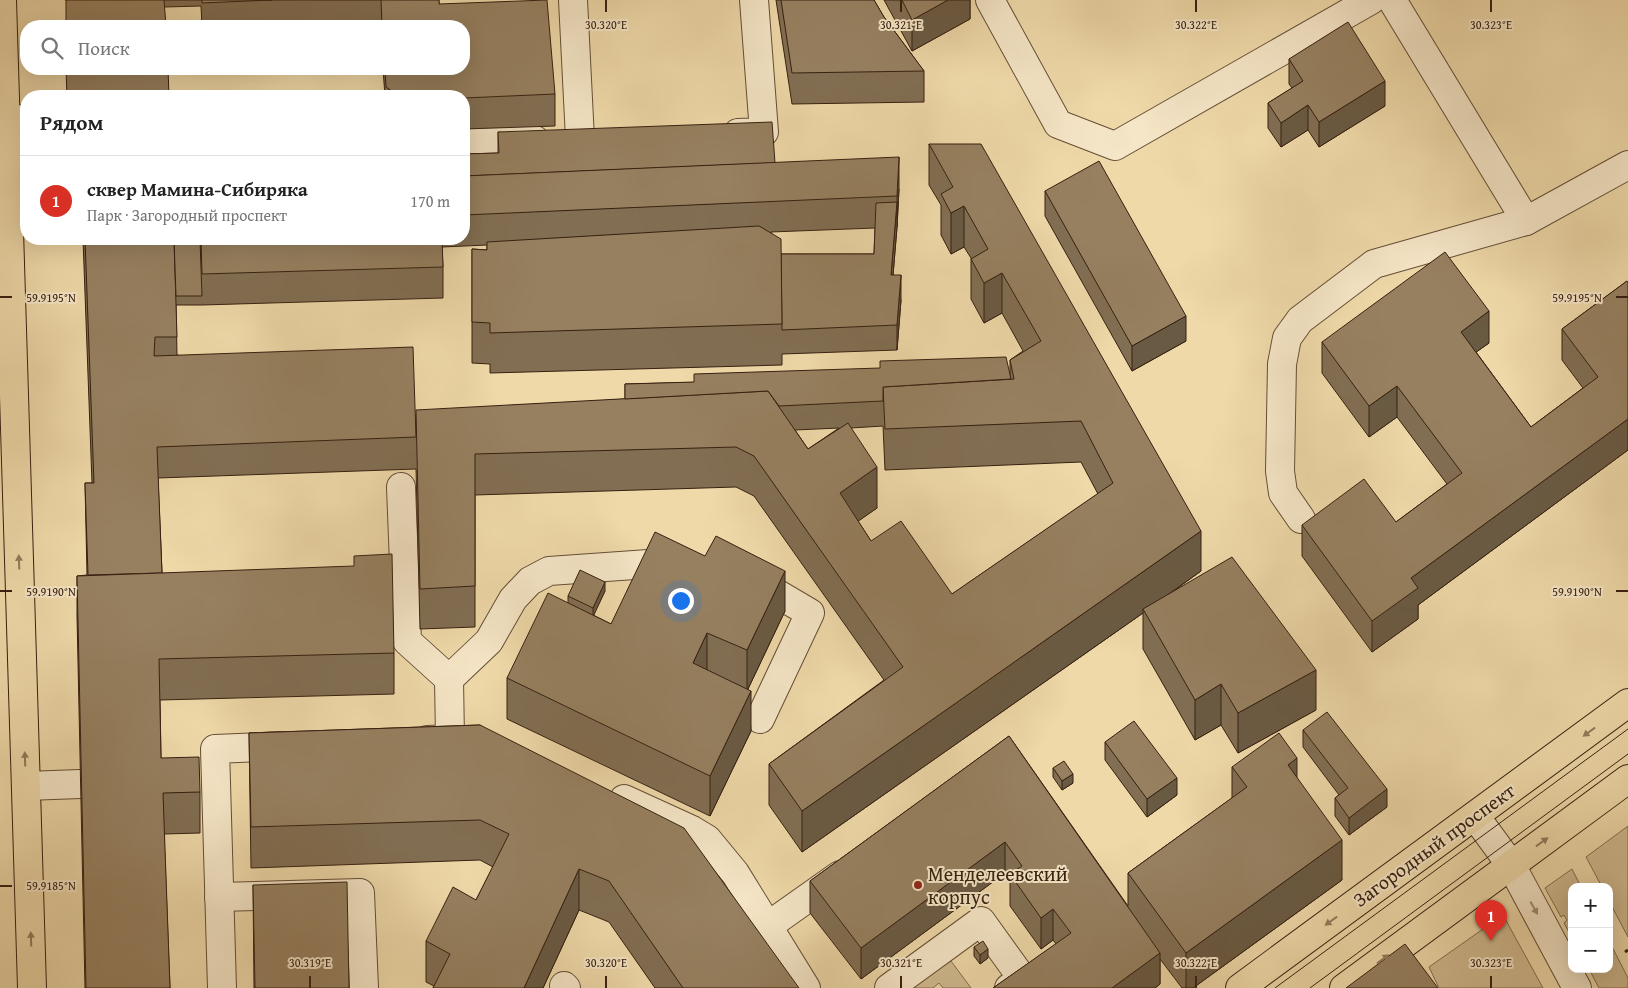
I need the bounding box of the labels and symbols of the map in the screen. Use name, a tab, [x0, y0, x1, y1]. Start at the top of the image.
text: 30.320°E	[585, 16, 627, 33]
text: 30.321°E	[880, 16, 922, 33]
text: 30.322°E	[1175, 16, 1217, 33]
text: 30.323°E	[1470, 16, 1512, 33]
text: 59.9195°N	[26, 289, 76, 306]
text: 59.9195°N	[1552, 289, 1602, 306]
one-way arrow	[15, 554, 23, 570]
text: 59.9190°N	[26, 583, 76, 600]
text: 59.9190°N	[1552, 583, 1602, 600]
your location	[668, 588, 694, 614]
one-way arrow	[1583, 726, 1596, 737]
one-way arrow	[21, 751, 29, 767]
street label: Загородный проспект	[1347, 776, 1521, 913]
one-way arrow	[1535, 837, 1549, 847]
place label: Менделеевский корпус	[928, 859, 1068, 911]
text: 59.9185°N	[26, 877, 76, 894]
marker: Менделеевский корпус	[912, 879, 924, 891]
pin: 1	[1475, 900, 1507, 941]
one-way arrow	[1529, 902, 1538, 915]
one-way arrow	[1324, 916, 1338, 926]
one-way arrow	[27, 931, 35, 947]
text: 30.319°E	[289, 954, 331, 971]
text: 30.320°E	[585, 954, 627, 971]
text: 30.321°E	[880, 954, 922, 971]
text: 30.322°E	[1175, 954, 1217, 971]
one-way arrow	[1376, 954, 1390, 964]
text: 30.323°E	[1470, 954, 1512, 971]

